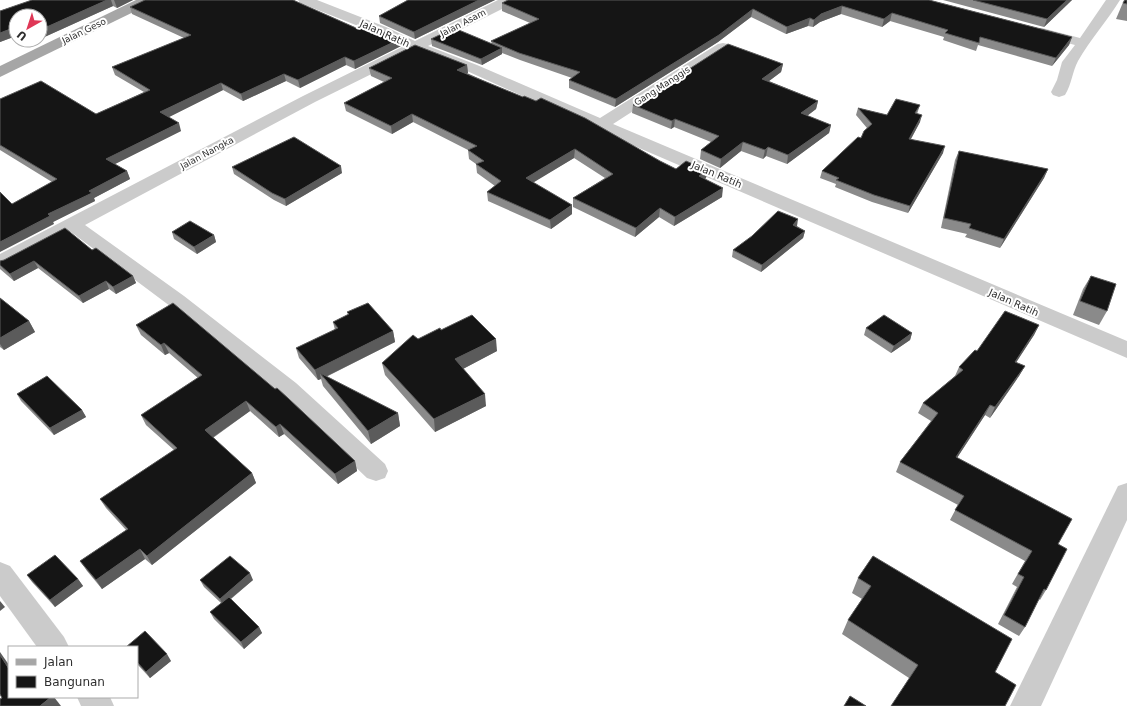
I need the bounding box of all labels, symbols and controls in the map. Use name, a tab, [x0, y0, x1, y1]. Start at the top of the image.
street label: Jalan Asam	[438, 7, 487, 39]
north arrow	[8, 8, 48, 48]
street label: Jalan Geso	[60, 16, 108, 46]
street label: Jalan Ratih	[357, 17, 411, 49]
text: U	[14, 28, 30, 43]
street label: Gang Manggis	[632, 64, 692, 108]
street label: Jalan Nangka	[178, 135, 235, 172]
street label: Jalan Ratih	[689, 159, 744, 190]
street label: Jalan Ratih	[986, 286, 1040, 318]
legend	[8, 646, 138, 698]
text: Jalan	[43, 655, 73, 669]
text: Bangunan	[44, 675, 105, 689]

